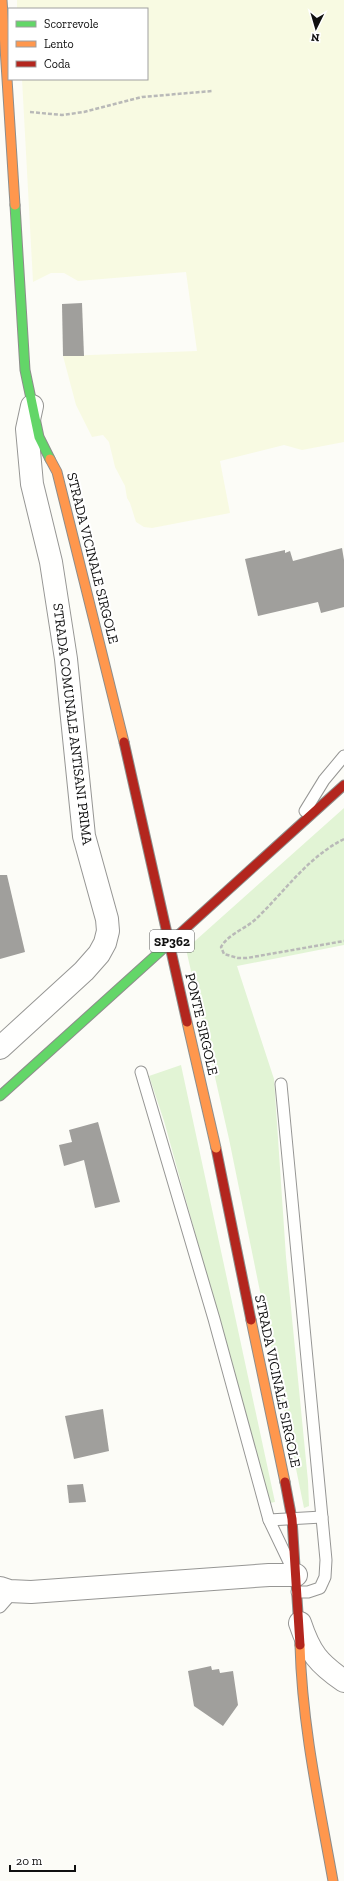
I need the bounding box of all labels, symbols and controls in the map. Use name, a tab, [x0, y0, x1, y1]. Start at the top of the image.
legend	[8, 8, 148, 80]
north arrow	[296, 8, 336, 48]
text: Scorrevole	[44, 17, 99, 31]
text: N	[310, 31, 320, 44]
text: Lento	[44, 37, 74, 51]
text: Coda	[44, 57, 70, 71]
street label: STRADA VICINALE SIRGOLE	[63, 471, 122, 645]
street label: STRADA COMUNALE ANTISANI PRIMA	[49, 602, 96, 847]
road number: SP362	[150, 930, 194, 952]
street label: PONTE SIRGOLE	[181, 971, 222, 1077]
street label: STRADA VICINALE SIRGOLE	[251, 1293, 304, 1469]
scale bar	[10, 1847, 75, 1873]
text: 20 m	[16, 1854, 43, 1868]

